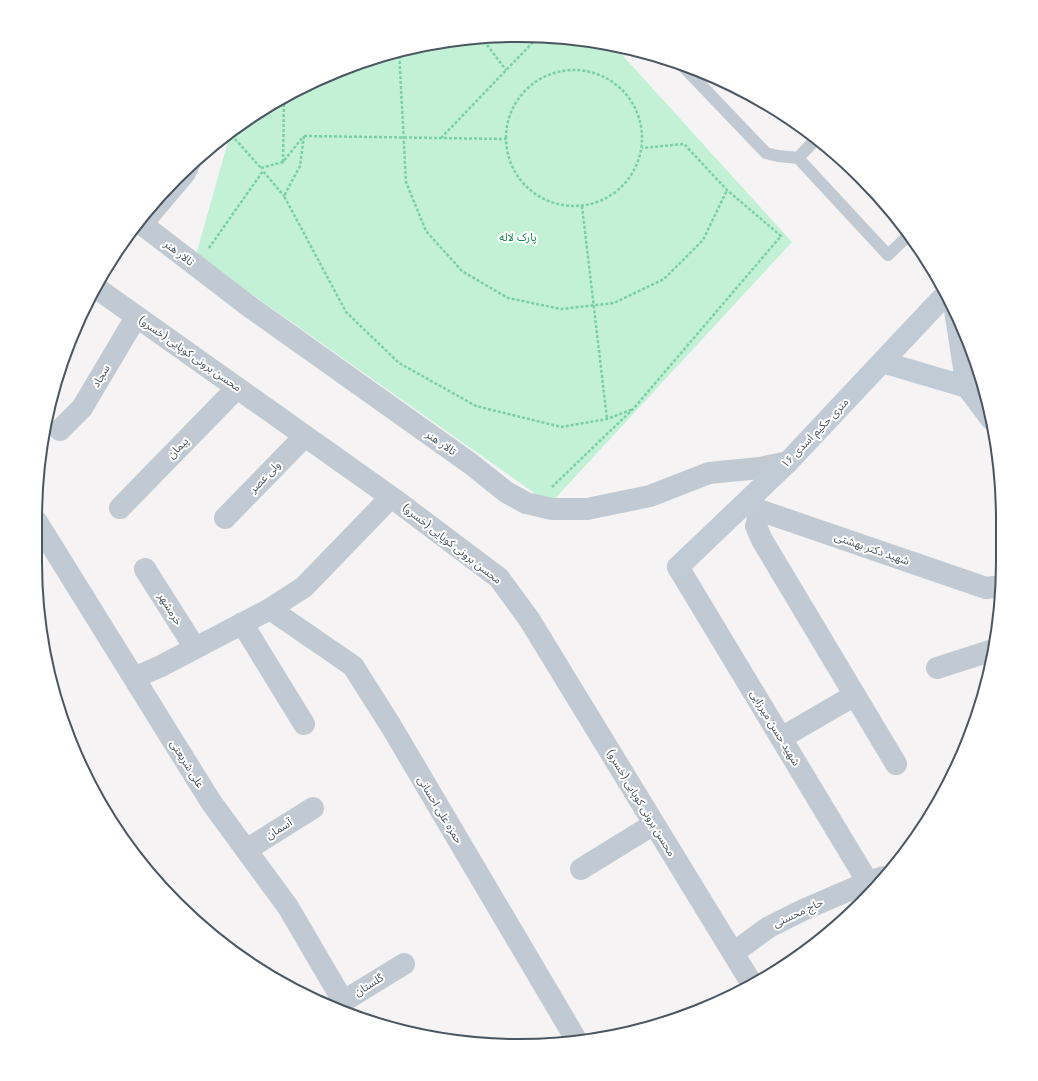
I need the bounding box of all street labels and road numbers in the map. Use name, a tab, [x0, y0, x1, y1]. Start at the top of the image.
street label: تالار هنر	[161, 237, 197, 269]
street label: محسن برونی کوپایی (خسرو)	[136, 314, 244, 395]
street label: سجاد	[89, 362, 113, 390]
street label: ۱۶ متری حکیم اسدی	[778, 395, 853, 472]
street label: تالار هنر	[422, 427, 459, 458]
street label: پیمان	[165, 435, 192, 462]
street label: ولی عصر	[246, 458, 283, 496]
street label: محسن برونی کوپایی (خسرو)	[399, 501, 504, 588]
street label: شهید دکتر بهشتی	[833, 530, 911, 568]
street label: خرمشهر	[155, 590, 185, 628]
street label: شهید حسن میرزایی	[747, 688, 803, 768]
street label: علی شریعتی	[167, 738, 207, 791]
street label: محسن برونی کوپایی (خسرو)	[603, 747, 678, 859]
street label: حمزه علی احسانی	[415, 774, 466, 847]
street label: آسمان	[264, 816, 295, 842]
street label: حاج محسنی	[771, 896, 826, 931]
street label: گلستان	[352, 971, 386, 999]

